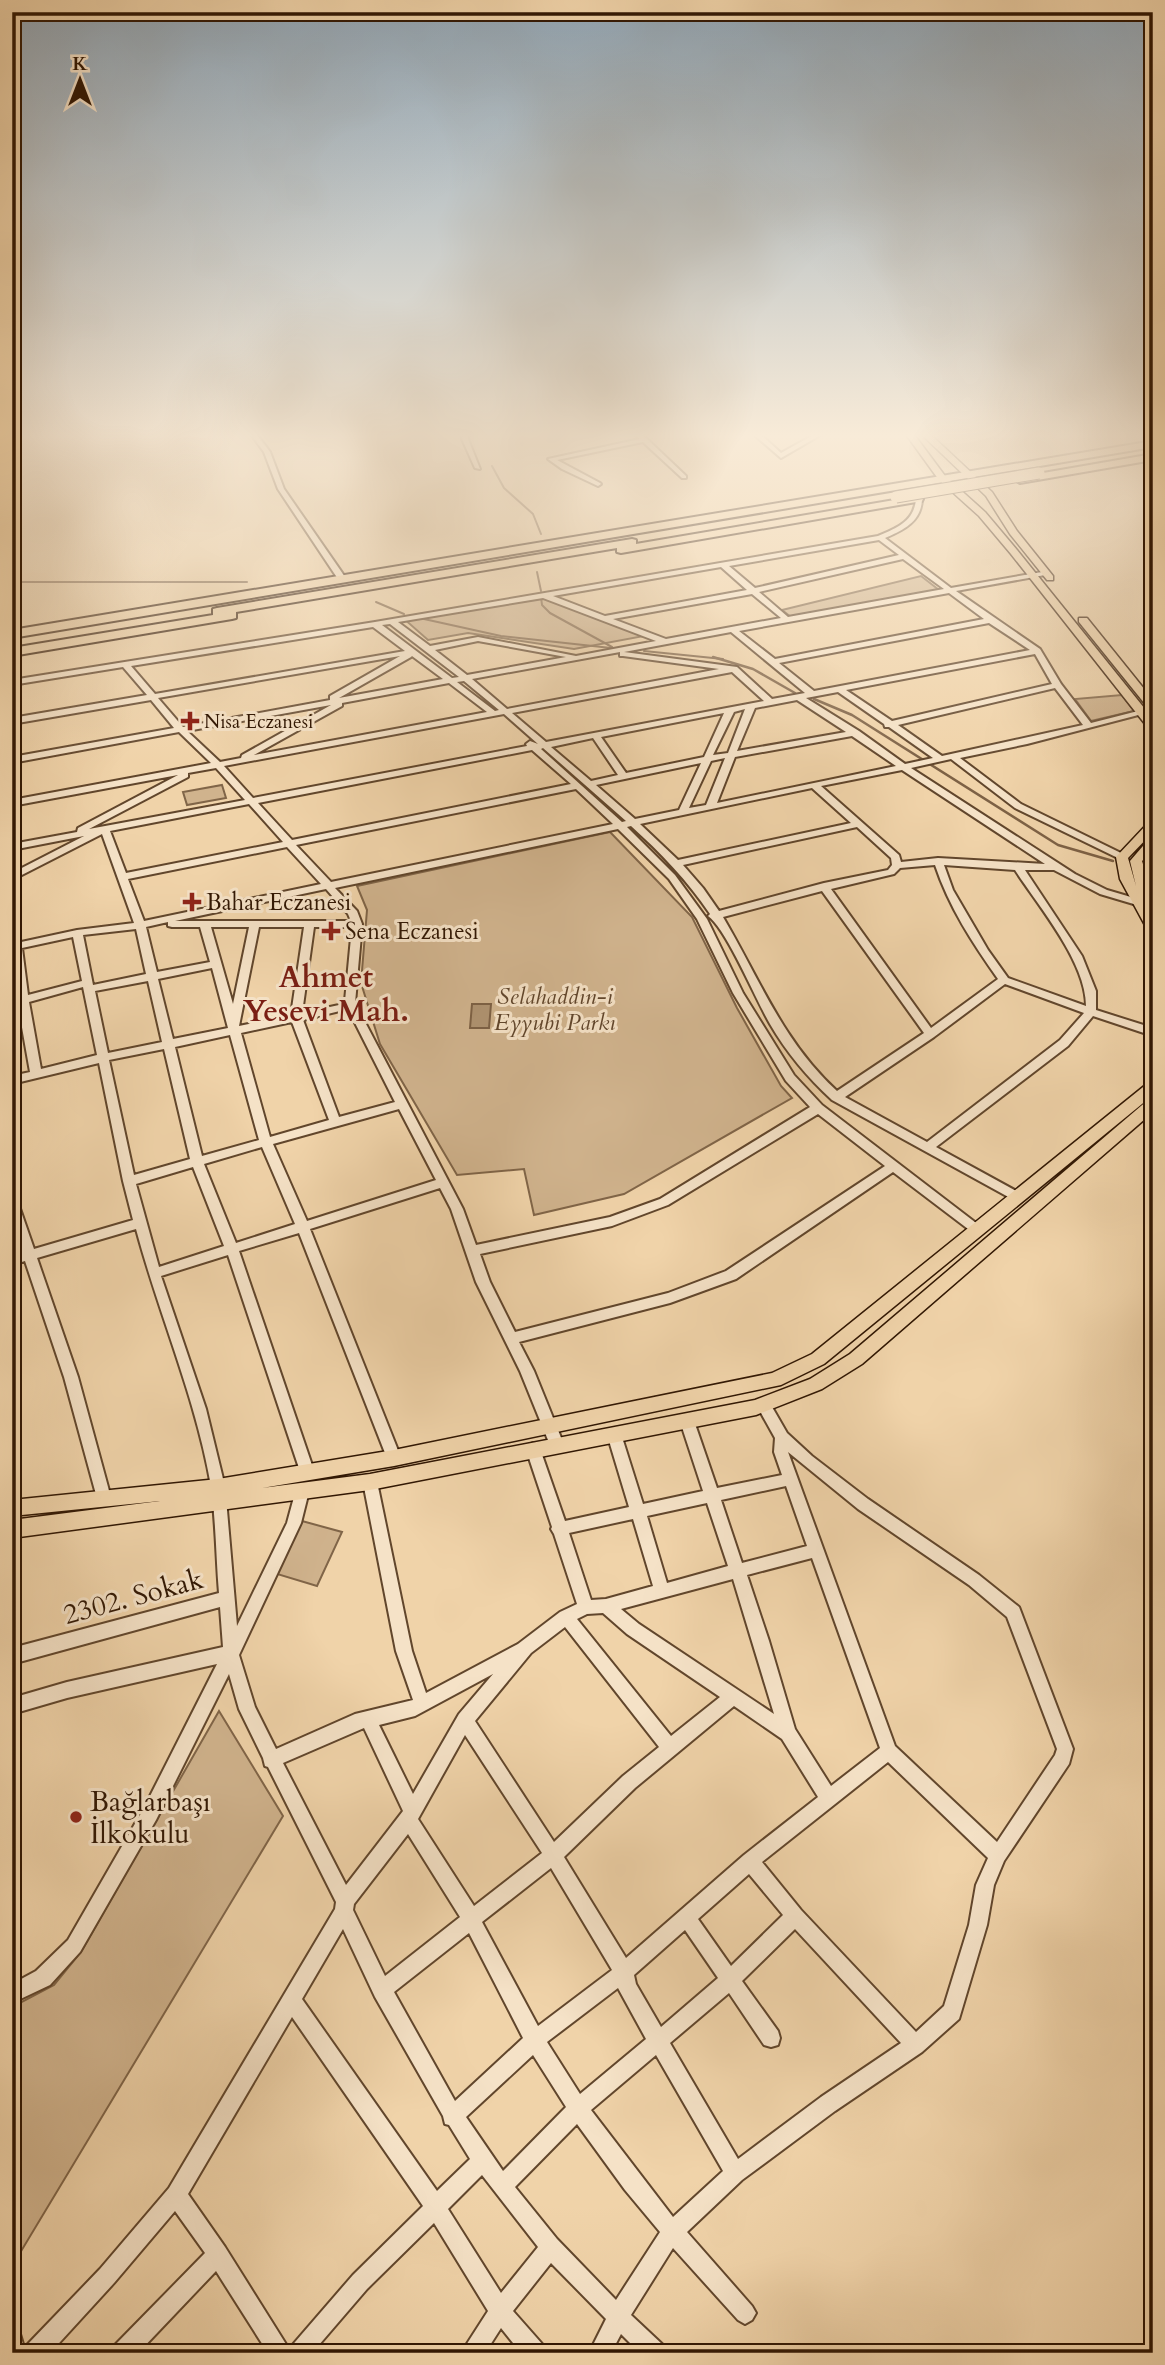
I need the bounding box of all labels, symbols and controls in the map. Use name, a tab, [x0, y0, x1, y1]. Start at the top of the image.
north arrow	[46, 46, 116, 116]
text: K	[72, 51, 88, 77]
place label: Nisa Eczanesi	[204, 709, 313, 735]
marker: Nisa Eczanesi	[182, 713, 198, 729]
place label: Bahar Eczanesi	[206, 887, 351, 918]
marker: Bahar Eczanesi	[184, 894, 200, 910]
place label: Sena Eczanesi	[345, 916, 479, 947]
marker: Sena Eczanesi	[323, 923, 339, 939]
district label: Ahmet Yesevi Mah.	[243, 957, 409, 1032]
park label: Selahaddin-i Eyyubi Parkı	[494, 981, 616, 1038]
street label: 2302. Sokak	[59, 1560, 207, 1634]
place label: Bağlarbaşı İlkokulu	[90, 1783, 211, 1853]
marker: Bağlarbaşı İlkokulu	[68, 1809, 84, 1825]

